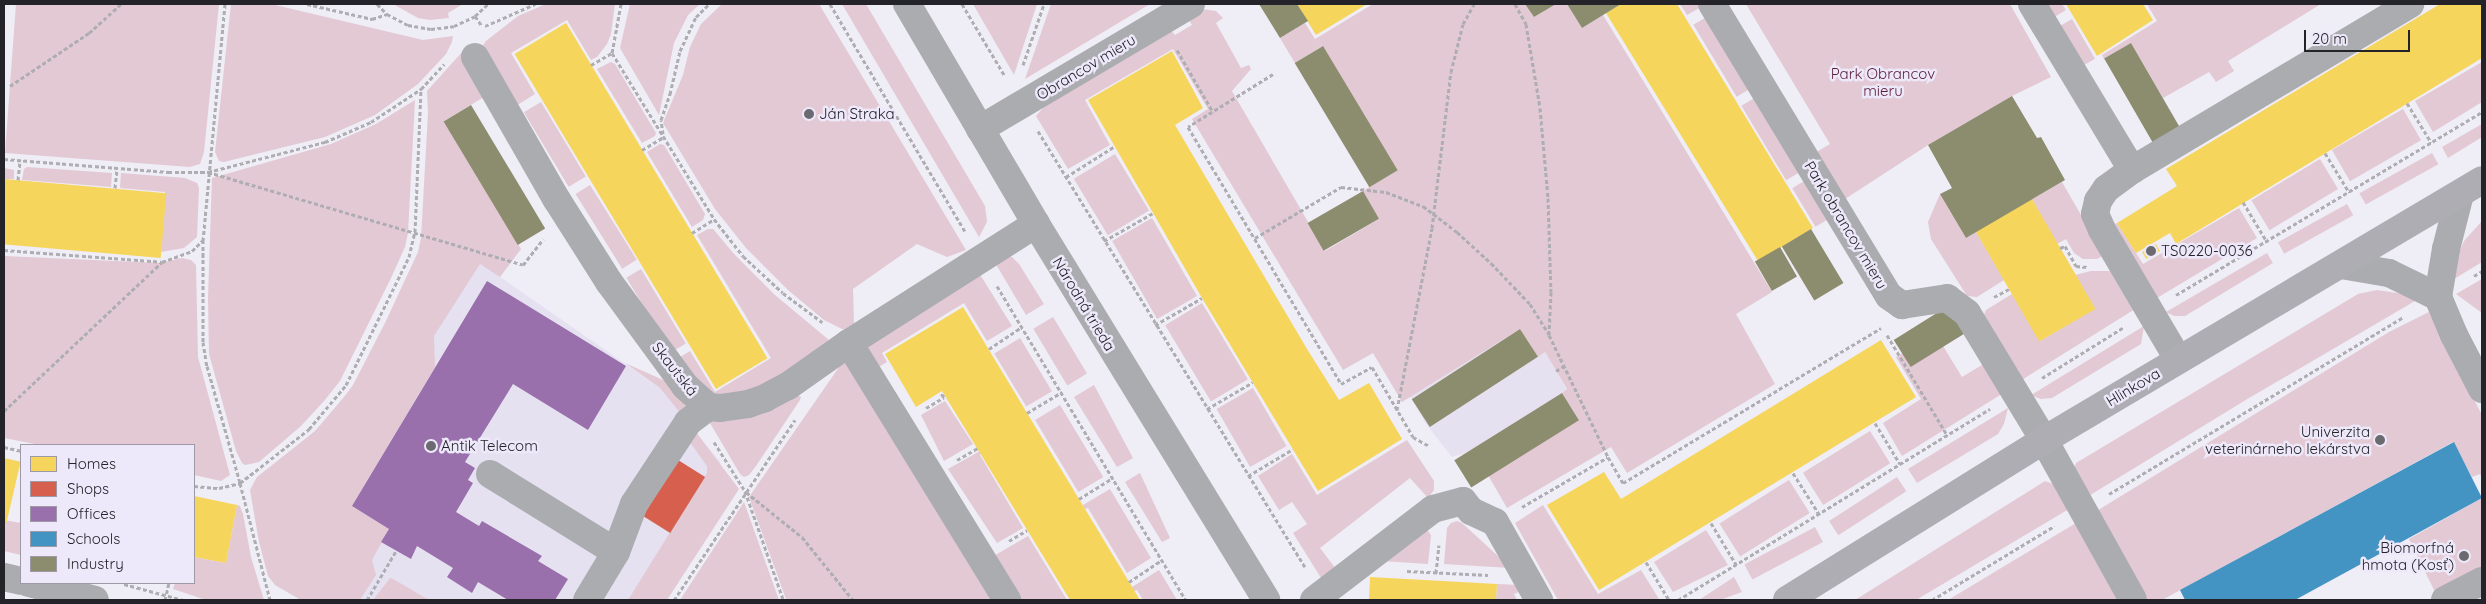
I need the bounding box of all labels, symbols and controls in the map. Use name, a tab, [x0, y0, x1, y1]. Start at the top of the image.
scale bar	[2306, 20, 2412, 52]
text: 20 m	[2312, 29, 2347, 48]
street label: Obrancov mieru	[1033, 30, 1139, 104]
park label: Park Obrancov mieru	[1831, 64, 1935, 99]
place label: Ján Straka	[819, 105, 895, 123]
marker: Ján Straka	[803, 108, 815, 120]
street label: Park obrancov mieru	[1801, 158, 1891, 292]
place label: TS0220-0036	[2161, 242, 2253, 260]
marker: TS0220-0036	[2145, 245, 2157, 257]
street label: Národná trieda	[1049, 254, 1119, 354]
street label: Skautská	[648, 339, 702, 399]
street label: Hlinkova	[2103, 364, 2163, 410]
place label: Univerzita veterinárneho lekárstva	[2205, 422, 2370, 457]
marker: Univerzita veterinárneho lekárstva	[2374, 434, 2386, 446]
place label: Antik Telecom	[441, 437, 538, 455]
marker: Antik Telecom	[425, 440, 437, 452]
legend	[20, 444, 195, 584]
text: Homes	[67, 454, 116, 473]
text: Shops	[67, 479, 109, 498]
text: Offices	[67, 504, 116, 523]
text: Schools	[67, 529, 120, 548]
place label: Biomorfná hmota (Kosť)	[2362, 538, 2454, 573]
marker: Biomorfná hmota (Kosť)	[2458, 550, 2470, 562]
text: Industry	[67, 554, 124, 573]

